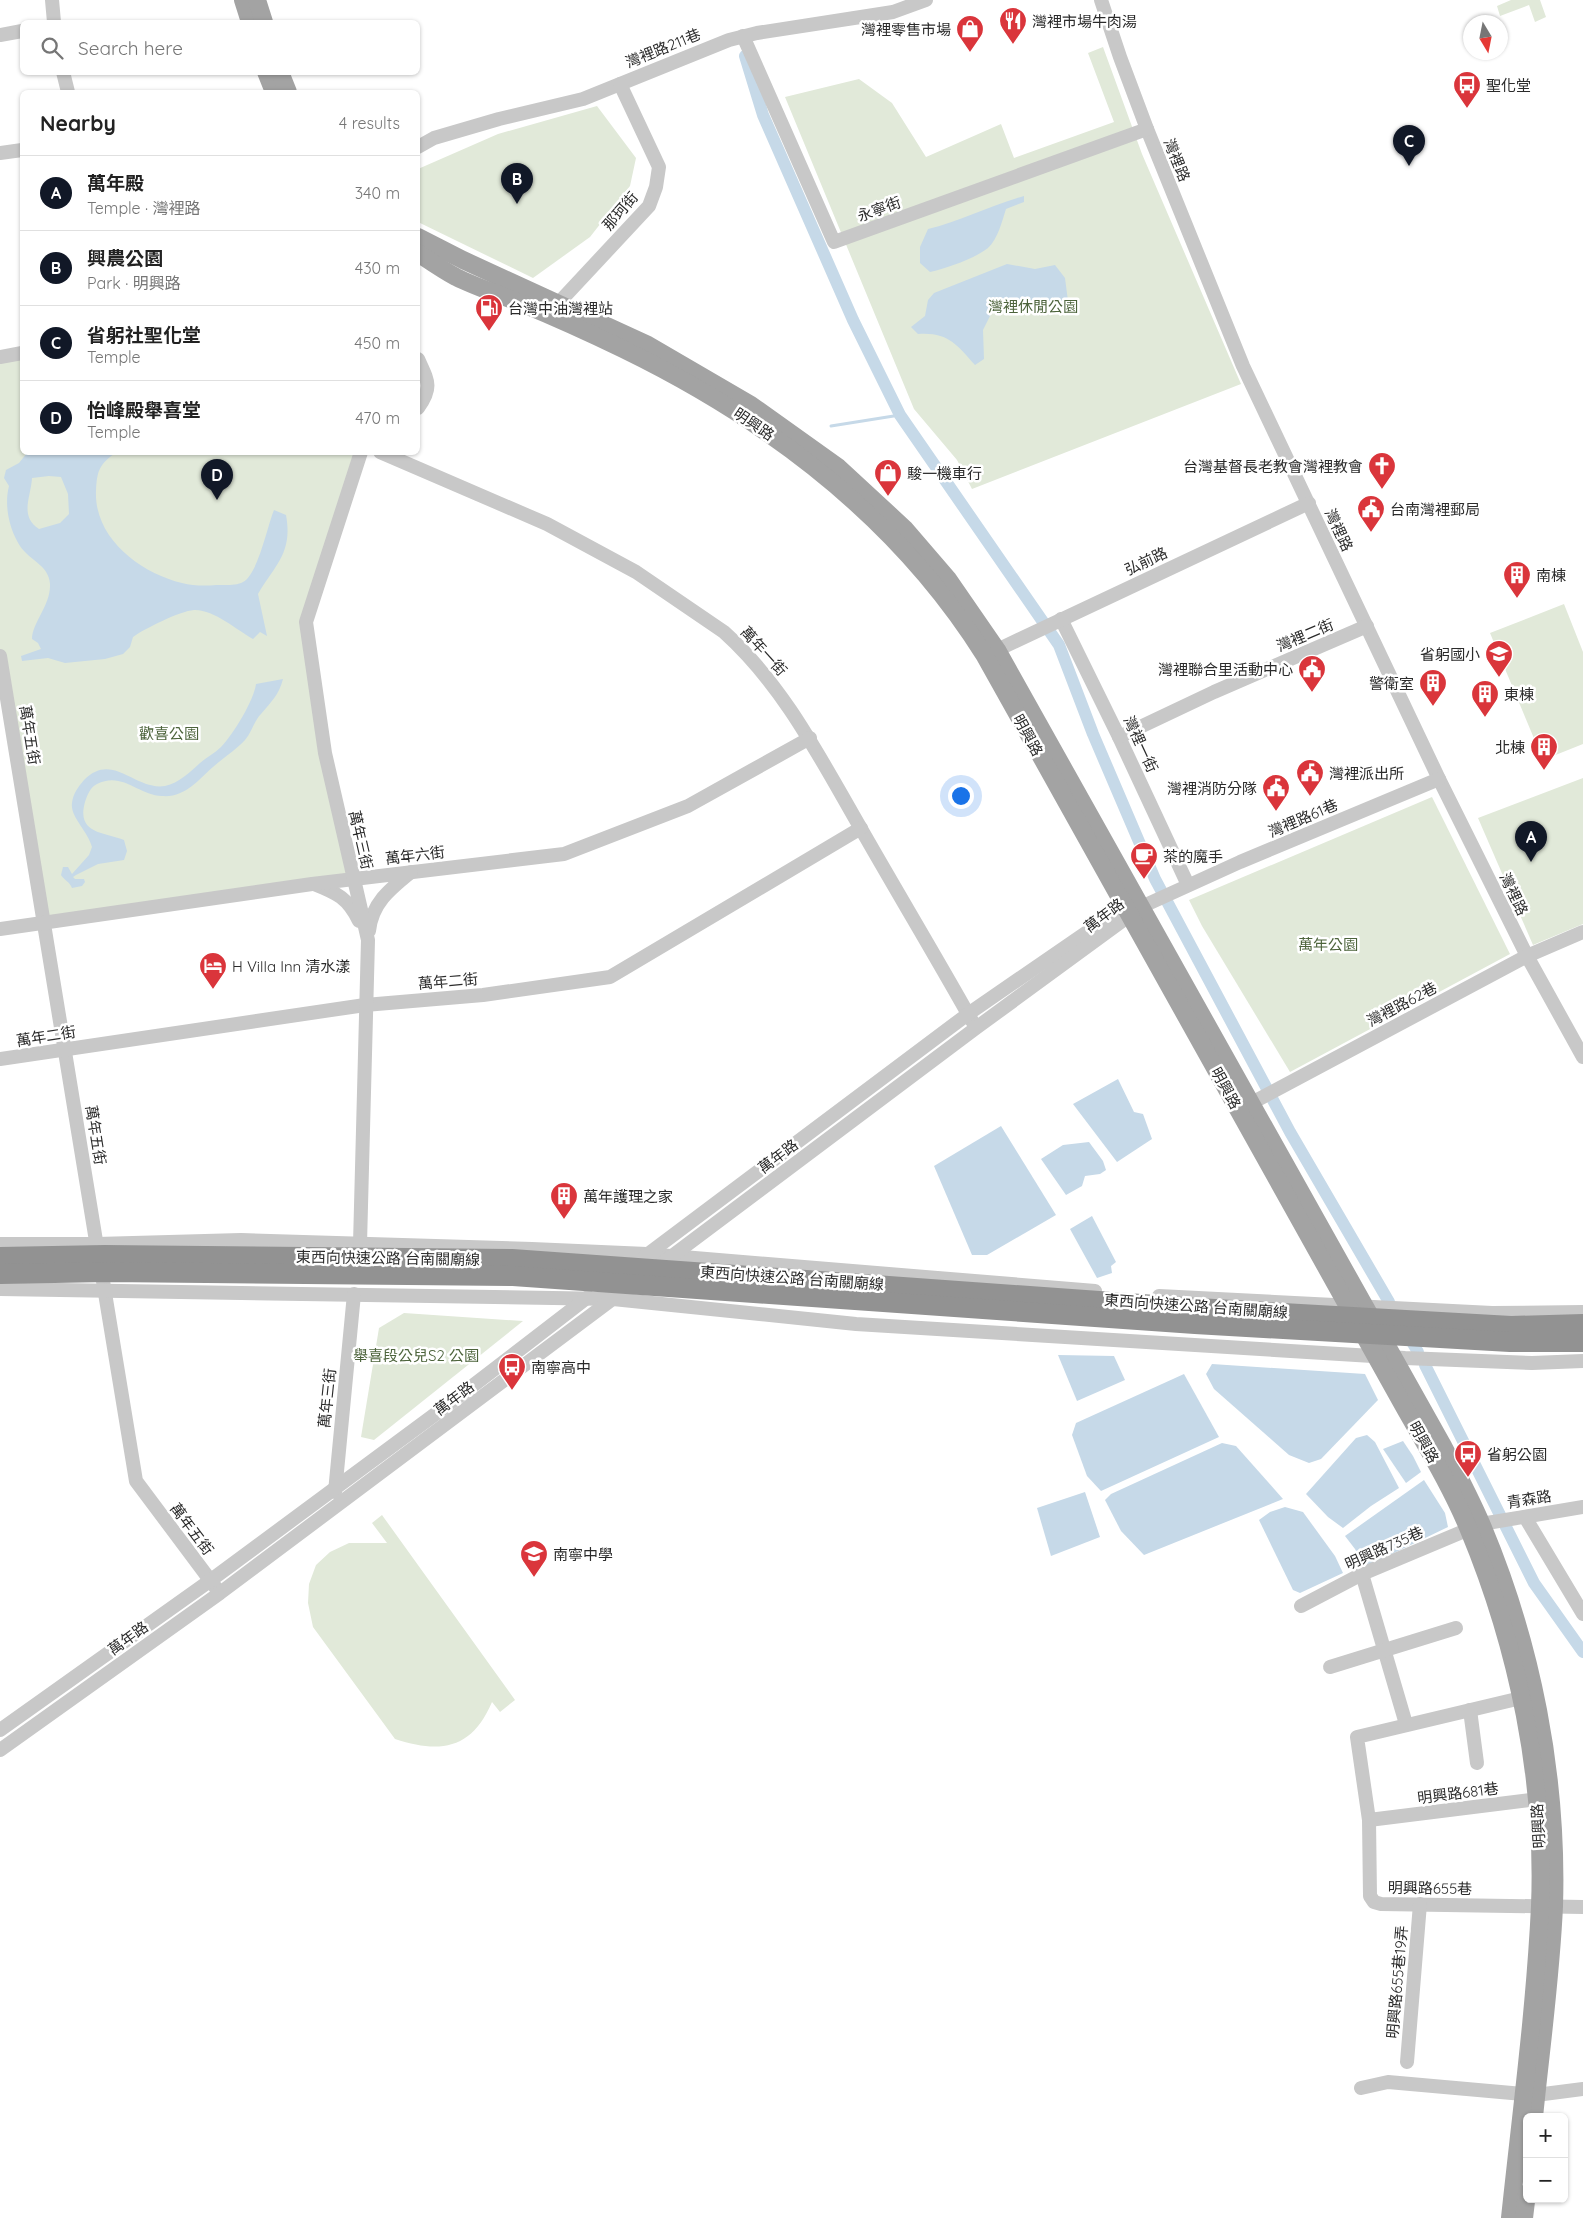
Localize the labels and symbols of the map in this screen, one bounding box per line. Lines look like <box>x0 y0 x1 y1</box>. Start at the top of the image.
restaurant icon: 灣裡市場牛肉湯 <box>998 6 1028 45</box>
place label: 灣裡市場牛肉湯 <box>1032 12 1137 31</box>
shop icon: 灣裡零售市場 <box>955 14 985 53</box>
north arrow <box>1463 15 1508 60</box>
place label: 灣裡零售市場 <box>861 20 951 39</box>
street label: 灣裡路211巷 <box>623 24 703 72</box>
bus stop icon: 聖化堂 <box>1452 70 1482 109</box>
place label: 聖化堂 <box>1486 76 1531 95</box>
pin: C <box>1393 125 1425 166</box>
street label: 灣裡路 <box>1160 136 1194 184</box>
pin: B <box>501 163 533 204</box>
street label: 那珂街 <box>598 188 642 234</box>
street label: 永寧街 <box>855 192 903 226</box>
fuel station icon: 台灣中油灣裡站 <box>474 293 504 332</box>
park label: 灣裡休閒公園 <box>988 297 1078 316</box>
place label: 台灣中油灣裡站 <box>508 299 613 318</box>
street label: 明興路 <box>730 404 778 444</box>
church icon: 台灣基督長老教會灣裡教會 <box>1367 451 1397 490</box>
place label: 台灣基督長老教會灣裡教會 <box>1183 457 1363 476</box>
shop icon: 駿一機車行 <box>873 458 903 497</box>
pin: D <box>201 459 233 500</box>
place label: 駿一機車行 <box>907 464 982 483</box>
public building icon: 台南灣裡郵局 <box>1356 494 1386 533</box>
place label: 台南灣裡郵局 <box>1390 500 1480 519</box>
street label: 灣裡路 <box>1321 506 1357 554</box>
street label: 弘前路 <box>1122 543 1170 579</box>
building icon: 南棟 <box>1502 560 1532 599</box>
place label: 南棟 <box>1536 566 1566 585</box>
street label: 灣裡二街 <box>1274 615 1336 655</box>
street label: 萬年一街 <box>737 622 791 680</box>
school or university icon: 省躬國小 <box>1484 639 1514 678</box>
place label: 省躬國小 <box>1420 645 1480 664</box>
public building icon: 灣裡聯合里活動中心 <box>1297 654 1327 693</box>
place label: 灣裡聯合里活動中心 <box>1158 660 1293 679</box>
building icon: 警衛室 <box>1418 668 1448 707</box>
place label: 警衛室 <box>1369 674 1414 693</box>
building icon: 東棟 <box>1470 679 1500 718</box>
place label: 東棟 <box>1504 685 1534 704</box>
street label: 萬年五街 <box>16 704 44 766</box>
street label: 明興路 <box>1009 711 1047 759</box>
street label: 灣裡一街 <box>1120 713 1162 775</box>
park label: 歡喜公園 <box>139 724 199 743</box>
building icon: 北棟 <box>1529 732 1559 771</box>
place label: 北棟 <box>1495 738 1525 757</box>
public building icon: 灣裡派出所 <box>1295 758 1325 797</box>
place label: 灣裡派出所 <box>1329 764 1404 783</box>
public building icon: 灣裡消防分隊 <box>1261 773 1291 812</box>
place label: 灣裡消防分隊 <box>1167 779 1257 798</box>
your location <box>948 783 974 809</box>
street label: 灣裡路61巷 <box>1265 795 1341 841</box>
street label: 萬年三街 <box>345 809 377 871</box>
pin: A <box>1515 821 1547 862</box>
cafe icon: 茶的魔手 <box>1129 841 1159 880</box>
street label: 萬年六街 <box>384 842 446 868</box>
place label: 茶的魔手 <box>1163 847 1223 866</box>
street label: 灣裡路 <box>1496 870 1532 918</box>
street label: 萬年路 <box>1080 894 1128 936</box>
park label: 萬年公園 <box>1298 935 1358 954</box>
hotel icon: H Villa Inn 清水漾 <box>198 951 228 990</box>
place label: H Villa Inn 清水漾 <box>232 957 350 976</box>
street label: 萬年二街 <box>417 969 479 993</box>
street label: 灣裡路62巷 <box>1364 978 1440 1030</box>
street label: 萬年二街 <box>15 1022 77 1050</box>
street label: 明興路 <box>1207 1064 1245 1112</box>
street label: 萬年五街 <box>82 1104 110 1166</box>
street label: 萬年路 <box>754 1135 802 1177</box>
building icon: 萬年護理之家 <box>549 1181 579 1220</box>
place label: 萬年護理之家 <box>583 1187 673 1206</box>
street label: 東西向快速公路 台南關廟線 <box>296 1247 480 1269</box>
street label: 東西向快速公路 台南關廟線 <box>700 1262 884 1294</box>
street label: 東西向快速公路 台南關廟線 <box>1104 1290 1288 1322</box>
park label: 舉喜段公兒S2 公園 <box>353 1346 479 1365</box>
bus stop icon: 南寧高中 <box>497 1352 527 1391</box>
place label: 南寧高中 <box>531 1358 591 1377</box>
street label: 萬年三街 <box>314 1367 340 1429</box>
street label: 萬年路 <box>430 1377 478 1419</box>
street label: 明興路 <box>1405 1418 1443 1466</box>
bus stop icon: 省躬公園 <box>1453 1439 1483 1478</box>
place label: 省躬公園 <box>1487 1445 1547 1464</box>
street label: 青森路 <box>1505 1486 1553 1512</box>
street label: 萬年五街 <box>166 1499 218 1559</box>
street label: 明興路735巷 <box>1342 1522 1426 1574</box>
school or university icon: 南寧中學 <box>519 1539 549 1578</box>
place label: 南寧中學 <box>553 1545 613 1564</box>
street label: 萬年路 <box>104 1617 152 1659</box>
street label: 明興路681巷 <box>1416 1779 1500 1807</box>
street label: 明興路 <box>1527 1803 1549 1849</box>
street label: 明興路655巷 <box>1388 1878 1472 1898</box>
street label: 明興路655巷19弄 <box>1383 1925 1411 2039</box>

